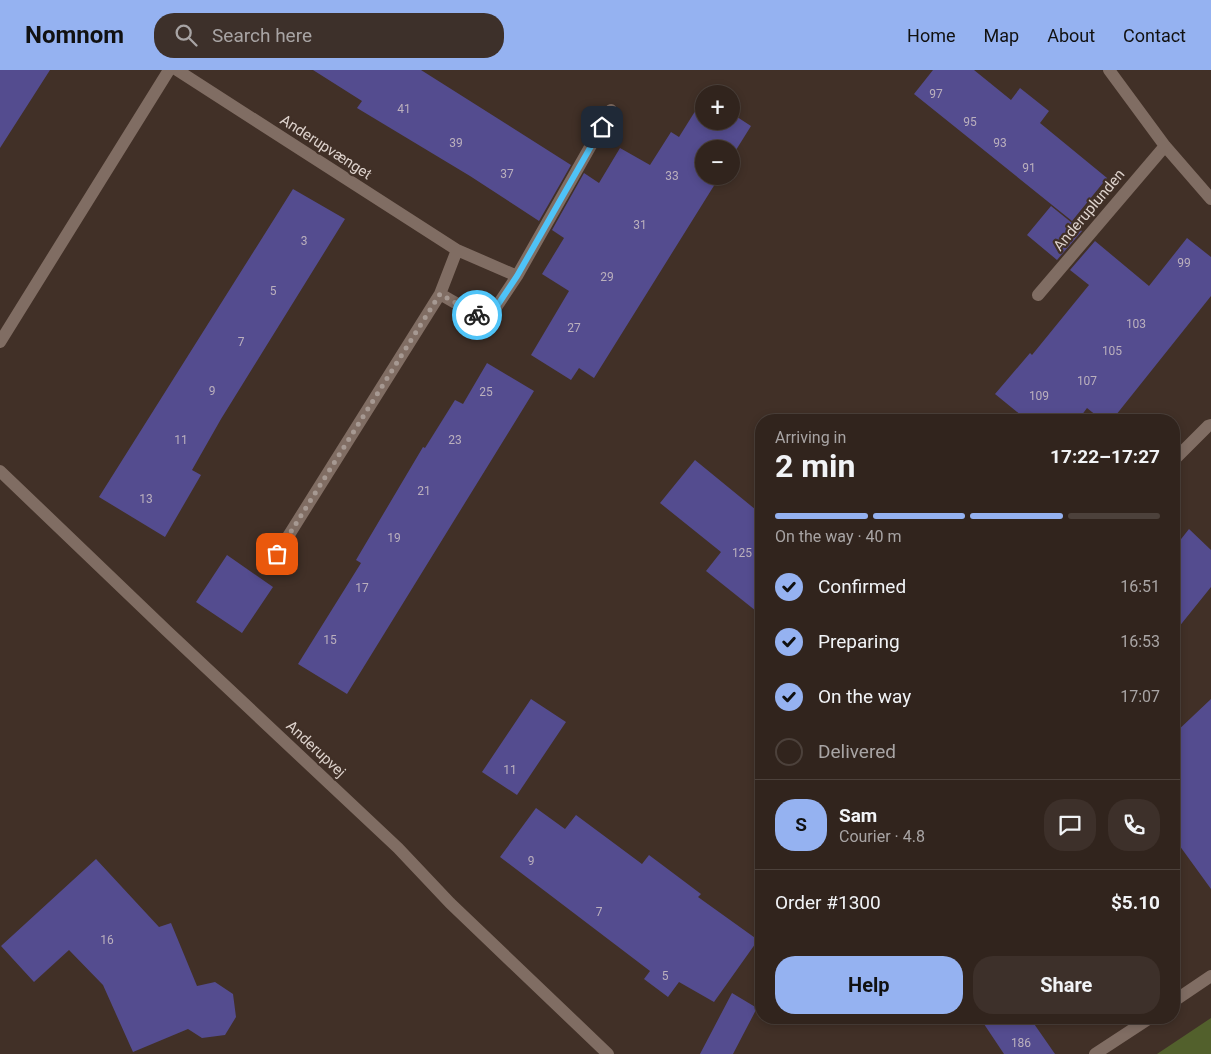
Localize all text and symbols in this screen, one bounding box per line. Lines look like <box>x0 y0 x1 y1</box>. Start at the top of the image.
search box <box>154 13 504 58</box>
text: Nomnom <box>25 21 124 49</box>
icon: search <box>172 21 200 49</box>
text: Search here <box>212 24 312 47</box>
text: Home <box>907 25 956 46</box>
text: Map <box>984 25 1019 46</box>
text: About <box>1047 25 1095 46</box>
text: Contact <box>1123 25 1186 46</box>
map controls <box>695 85 740 185</box>
button: + <box>695 85 740 130</box>
house number: 97 <box>929 87 943 101</box>
house number: 41 <box>397 102 411 116</box>
pin <box>581 106 623 148</box>
street label: Anderupvænget <box>277 111 375 183</box>
icon: home <box>588 113 616 141</box>
house number: 95 <box>963 115 977 129</box>
house number: 39 <box>449 136 463 150</box>
house number: 93 <box>993 136 1007 150</box>
button: − <box>695 140 740 185</box>
house number: 91 <box>1022 161 1036 175</box>
street label: Anderuplunden <box>1050 165 1128 255</box>
house number: 37 <box>500 167 514 181</box>
house number: 33 <box>665 169 679 183</box>
house number: 31 <box>633 218 647 232</box>
house number: 3 <box>301 234 307 248</box>
house number: 99 <box>1177 256 1191 270</box>
house number: 29 <box>600 270 614 284</box>
house number: 5 <box>270 284 277 298</box>
courier <box>452 290 502 340</box>
icon: bike <box>463 301 491 329</box>
house number: 103 <box>1126 317 1146 331</box>
house number: 27 <box>567 321 581 335</box>
house number: 7 <box>238 335 245 349</box>
house number: 105 <box>1102 344 1122 358</box>
house number: 107 <box>1077 374 1097 388</box>
house number: 9 <box>209 384 215 398</box>
house number: 25 <box>479 385 493 399</box>
house number: 109 <box>1029 389 1049 403</box>
text: Arriving in <box>775 428 846 447</box>
house number: 11 <box>174 433 188 447</box>
house number: 23 <box>448 433 462 447</box>
text: 17:22–17:27 <box>1050 445 1160 468</box>
text: 2 min <box>775 447 855 485</box>
house number: 21 <box>417 484 431 498</box>
house number: 13 <box>139 492 153 506</box>
text: On the way · 40 m <box>775 527 902 546</box>
house number: 19 <box>387 531 401 545</box>
pin <box>256 533 298 575</box>
icon: bag <box>263 540 291 568</box>
house number: 125 <box>732 546 752 560</box>
icon: check <box>775 573 803 601</box>
text: Confirmed <box>818 575 906 598</box>
text: 16:51 <box>1120 577 1160 596</box>
house number: 17 <box>355 581 369 595</box>
icon: check <box>775 628 803 656</box>
text: Preparing <box>818 630 900 653</box>
text: 16:53 <box>1120 632 1160 651</box>
house number: 15 <box>323 633 337 647</box>
icon: check <box>775 683 803 711</box>
text: On the way <box>818 685 911 708</box>
text: 17:07 <box>1120 687 1160 706</box>
street label: Anderupvej <box>282 717 350 781</box>
text: Delivered <box>818 740 896 763</box>
house number: 11 <box>503 763 517 777</box>
button: chat <box>1044 799 1096 851</box>
button: phone <box>1108 799 1160 851</box>
text: Sam <box>839 804 877 827</box>
text: S <box>795 813 807 836</box>
text: Courier · 4.8 <box>839 827 925 846</box>
house number: 9 <box>528 854 534 868</box>
text: Order #1300 <box>775 891 881 914</box>
text: $5.10 <box>1111 891 1160 914</box>
house number: 7 <box>596 905 603 919</box>
house number: 16 <box>100 933 114 947</box>
button: Help <box>775 956 963 1014</box>
button: Share <box>973 956 1160 1014</box>
house number: 5 <box>662 969 669 983</box>
house number: 186 <box>1011 1036 1031 1050</box>

